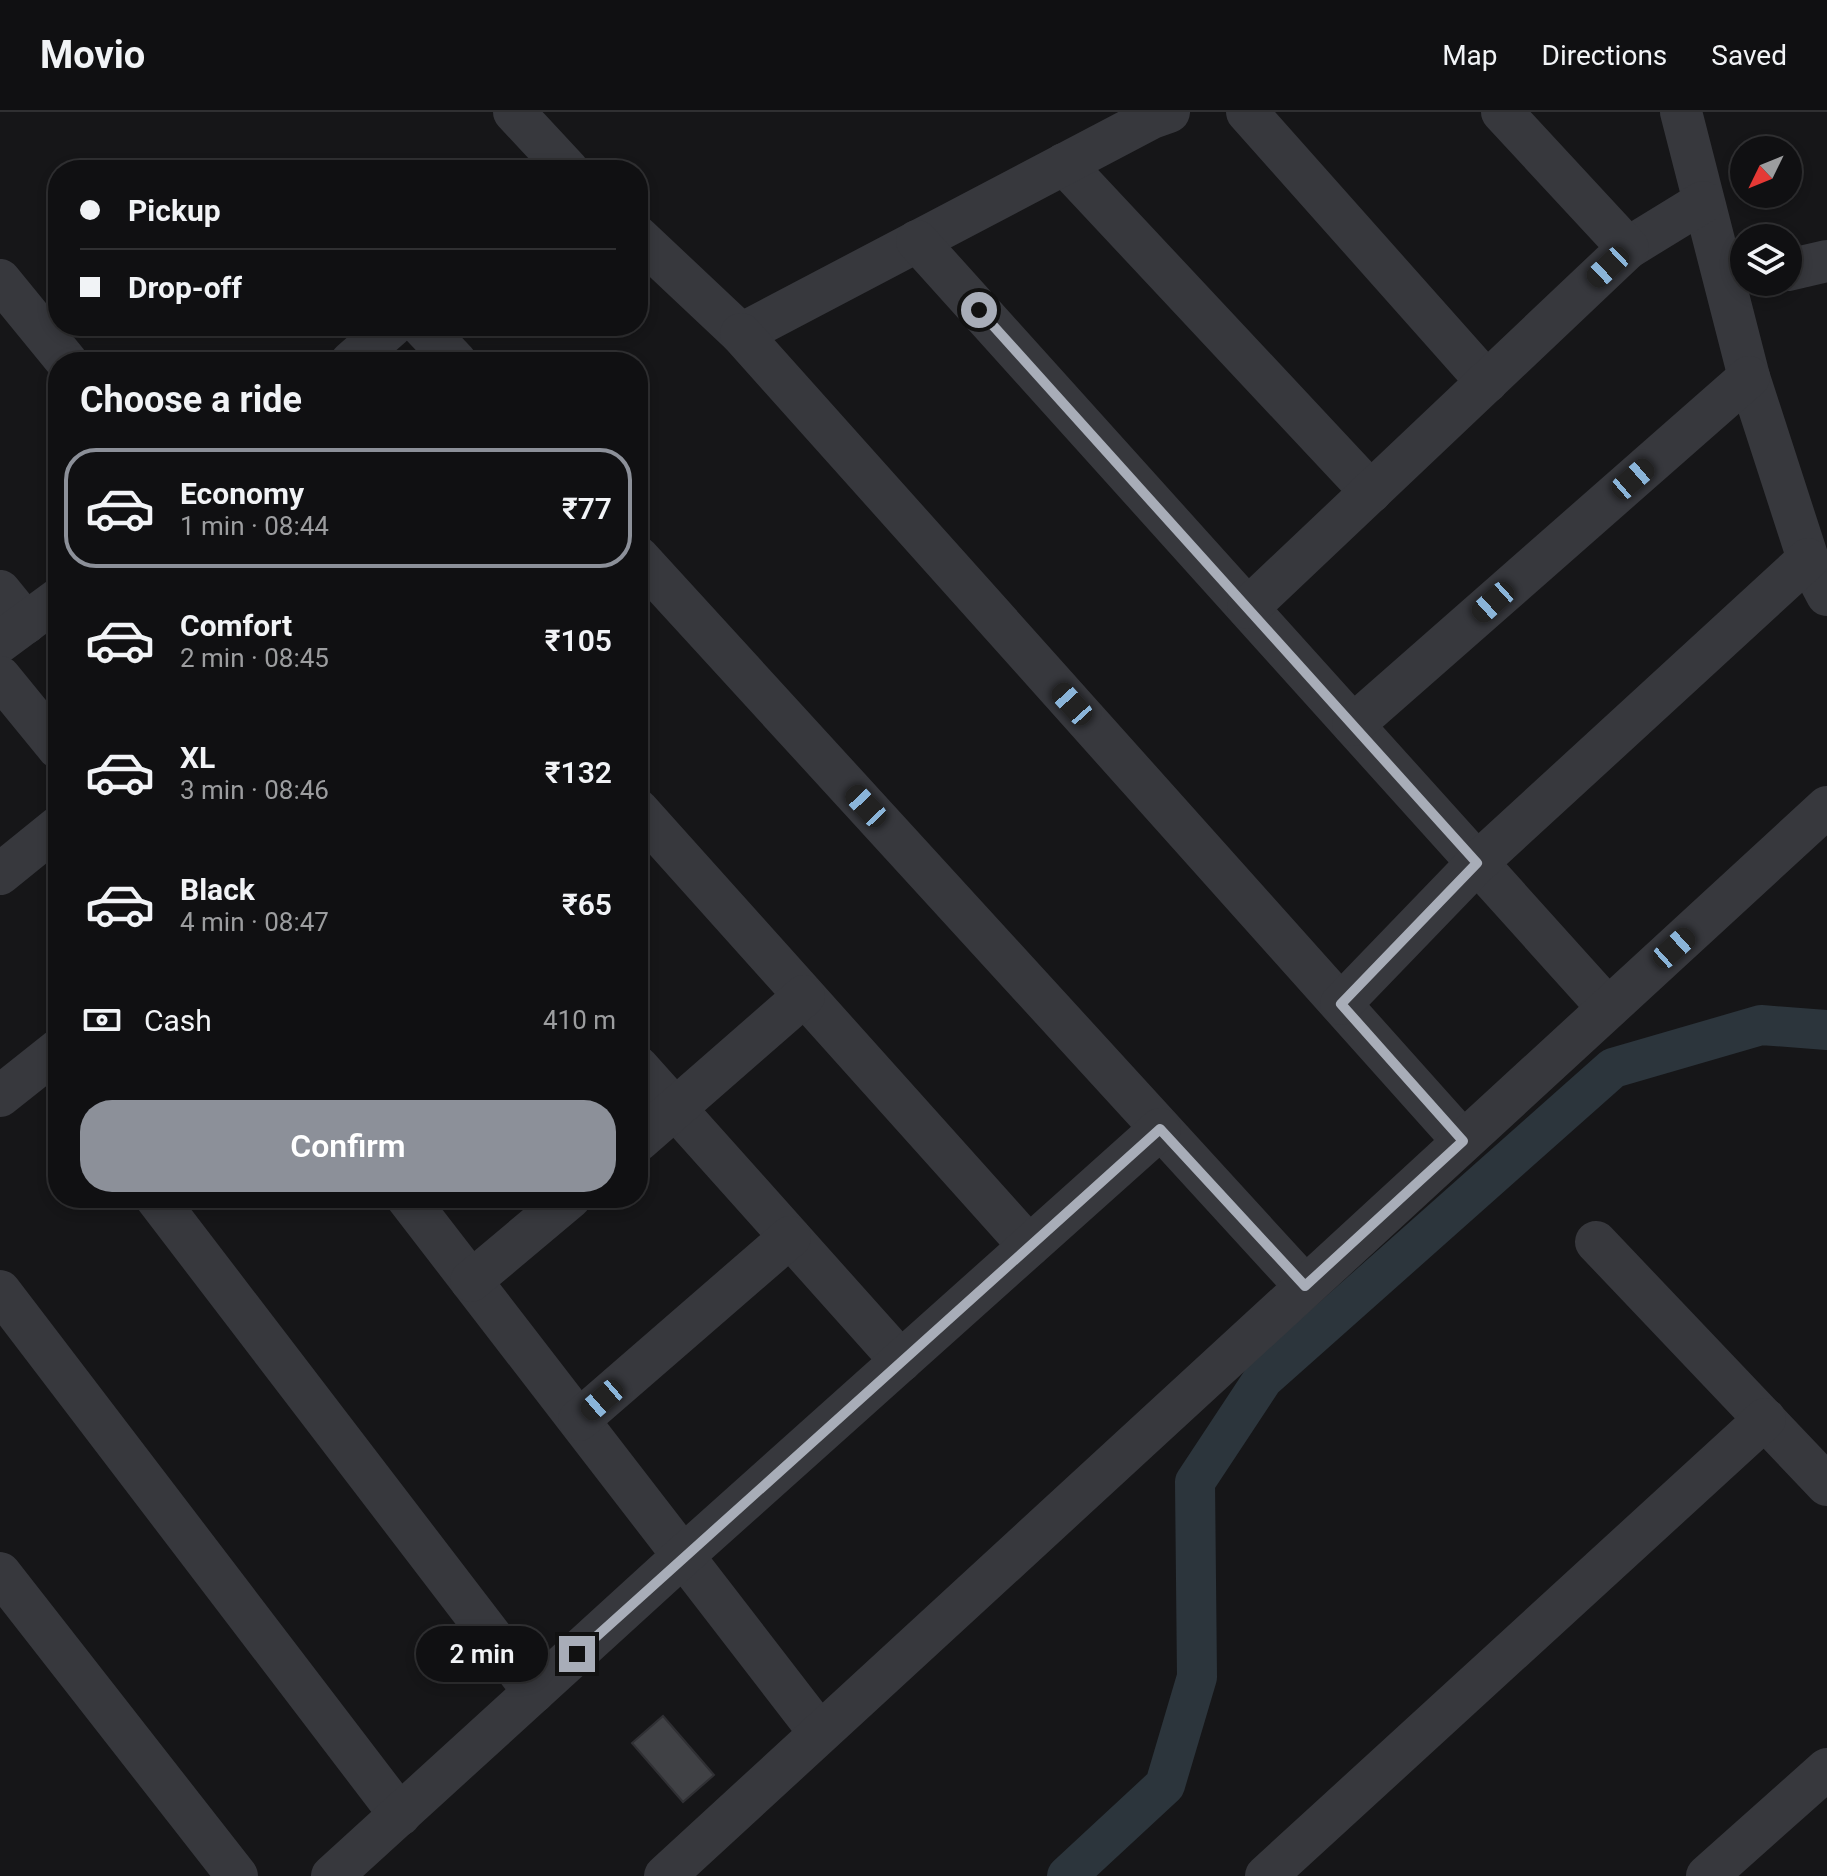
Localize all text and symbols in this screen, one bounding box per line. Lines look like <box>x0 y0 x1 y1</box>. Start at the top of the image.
text: Movio <box>40 33 145 77</box>
text: Map <box>1442 39 1498 72</box>
text: Directions <box>1542 39 1667 72</box>
text: Saved <box>1711 39 1787 72</box>
north arrow <box>1730 136 1802 208</box>
map controls <box>1730 136 1802 296</box>
text: Pickup <box>128 193 221 228</box>
button: layers <box>1730 224 1802 296</box>
car <box>1582 242 1634 292</box>
text: Drop-off <box>128 270 242 305</box>
route start <box>961 292 997 328</box>
text: Choose a ride <box>80 379 302 421</box>
car <box>1607 454 1659 504</box>
icon: car <box>84 472 156 544</box>
text: Economy <box>180 476 304 511</box>
text: ₹77 <box>562 491 612 526</box>
text: 1 min · 08:44 <box>180 511 329 541</box>
car <box>1467 577 1519 627</box>
icon: car <box>84 604 156 676</box>
text: Comfort <box>180 608 292 643</box>
text: ₹105 <box>545 623 612 658</box>
text: 2 min · 08:45 <box>180 643 329 673</box>
car <box>1047 678 1097 730</box>
icon: car <box>84 736 156 808</box>
text: XL <box>180 740 215 775</box>
text: ₹132 <box>545 755 612 790</box>
text: 3 min · 08:46 <box>180 775 329 805</box>
car <box>841 780 891 832</box>
icon: car <box>84 868 156 940</box>
text: Black <box>180 872 255 907</box>
text: ₹65 <box>562 887 612 922</box>
text: 4 min · 08:47 <box>180 907 329 937</box>
car <box>1648 923 1700 973</box>
icon: cash <box>80 998 124 1042</box>
text: Cash <box>144 1003 212 1038</box>
text: 410 m <box>543 1005 616 1035</box>
button: Confirm <box>80 1100 616 1192</box>
car <box>576 1375 628 1425</box>
callout: 2 min <box>417 1626 549 1682</box>
route end <box>559 1636 595 1672</box>
text: 2 min <box>449 1639 515 1669</box>

